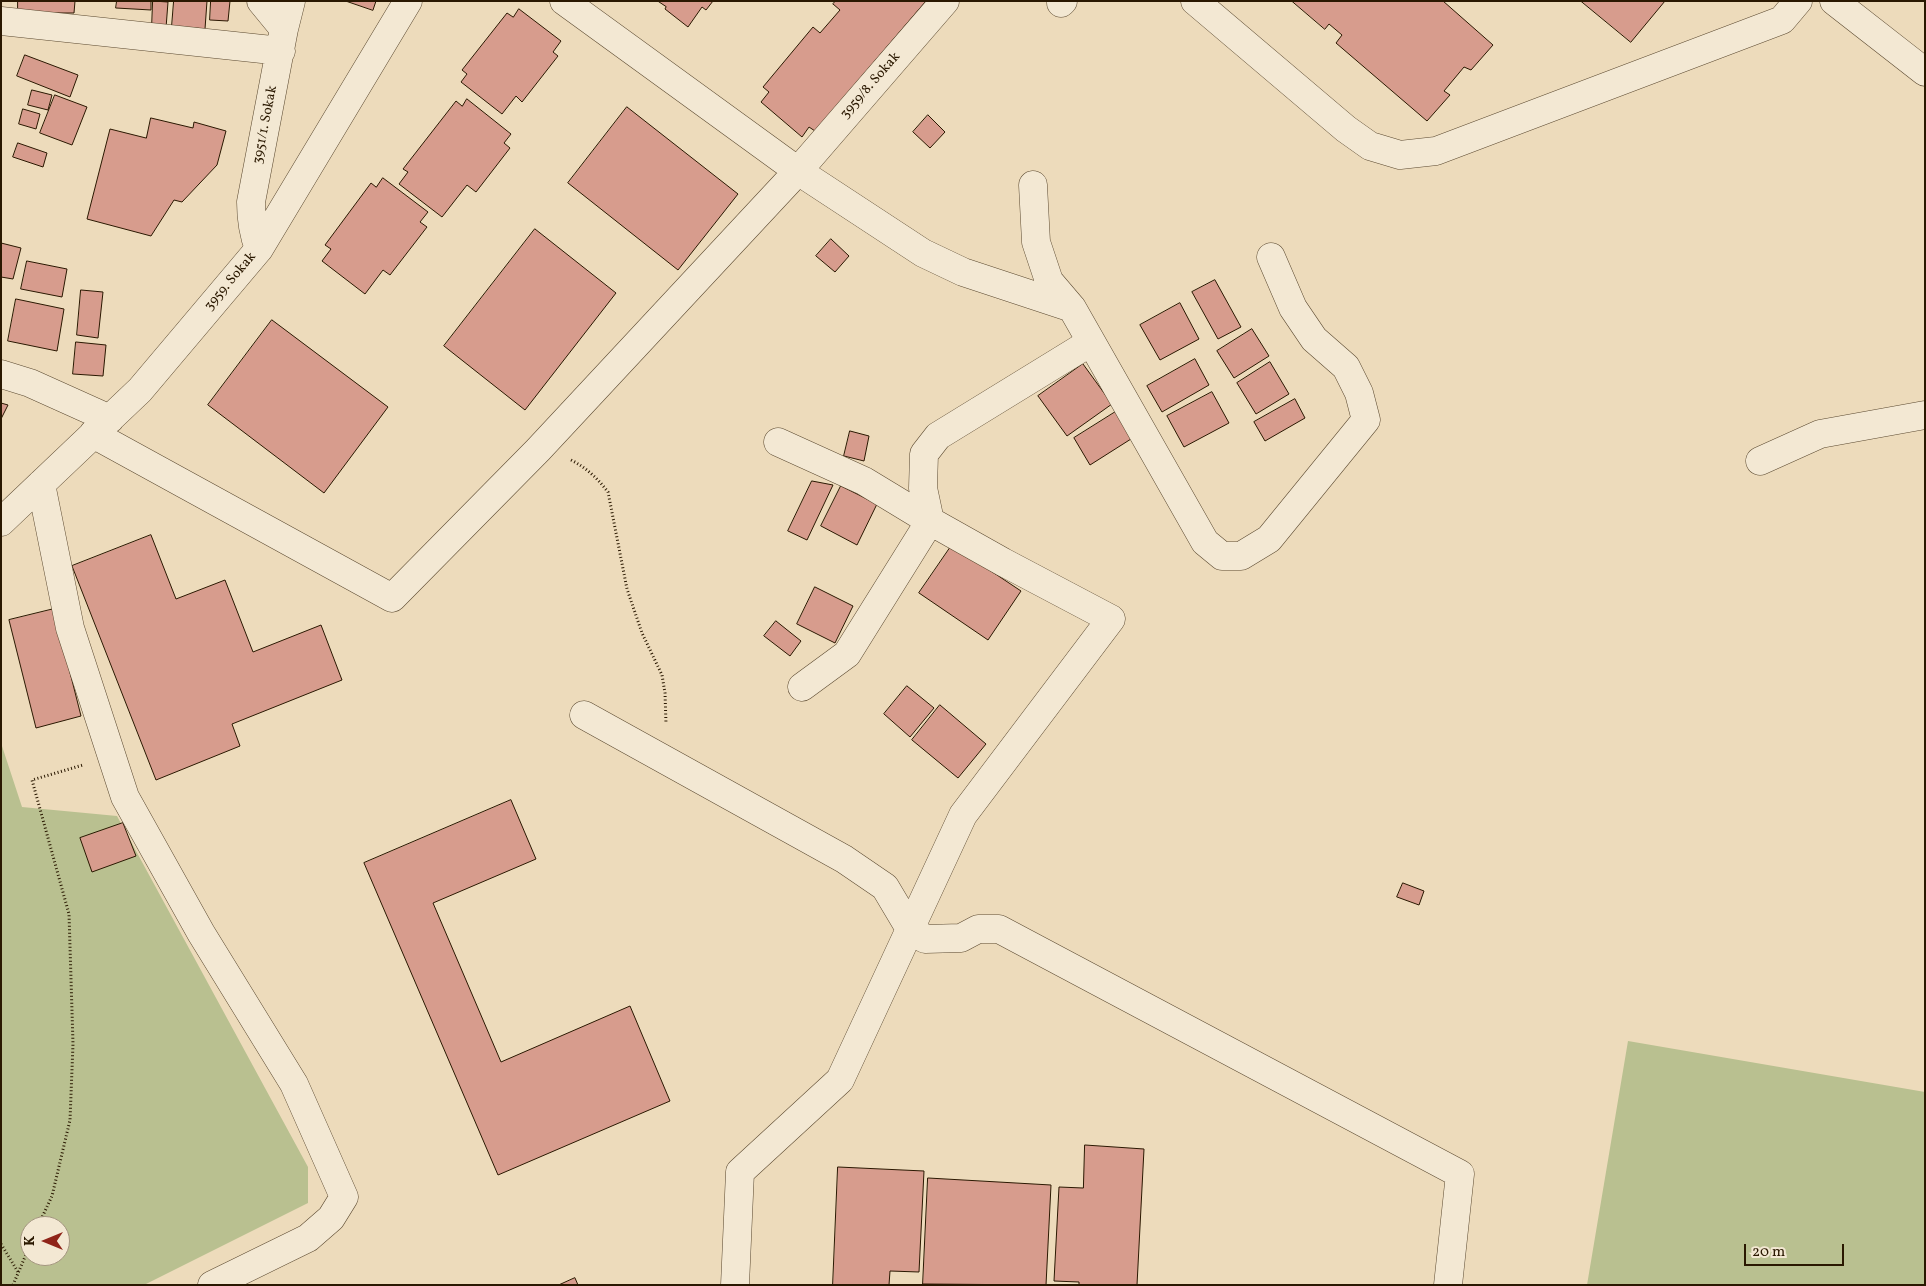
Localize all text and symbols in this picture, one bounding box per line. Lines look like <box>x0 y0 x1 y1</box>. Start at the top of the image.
street label: 3959/8. Sokak <box>837 49 905 123</box>
street label: 3951/1. Sokak <box>250 84 282 166</box>
street label: 3959. Sokak <box>202 249 260 315</box>
north arrow <box>20 1216 70 1266</box>
scale bar <box>1746 1234 1846 1266</box>
text: K <box>21 1236 40 1246</box>
text: 20 m <box>1752 1242 1785 1263</box>

